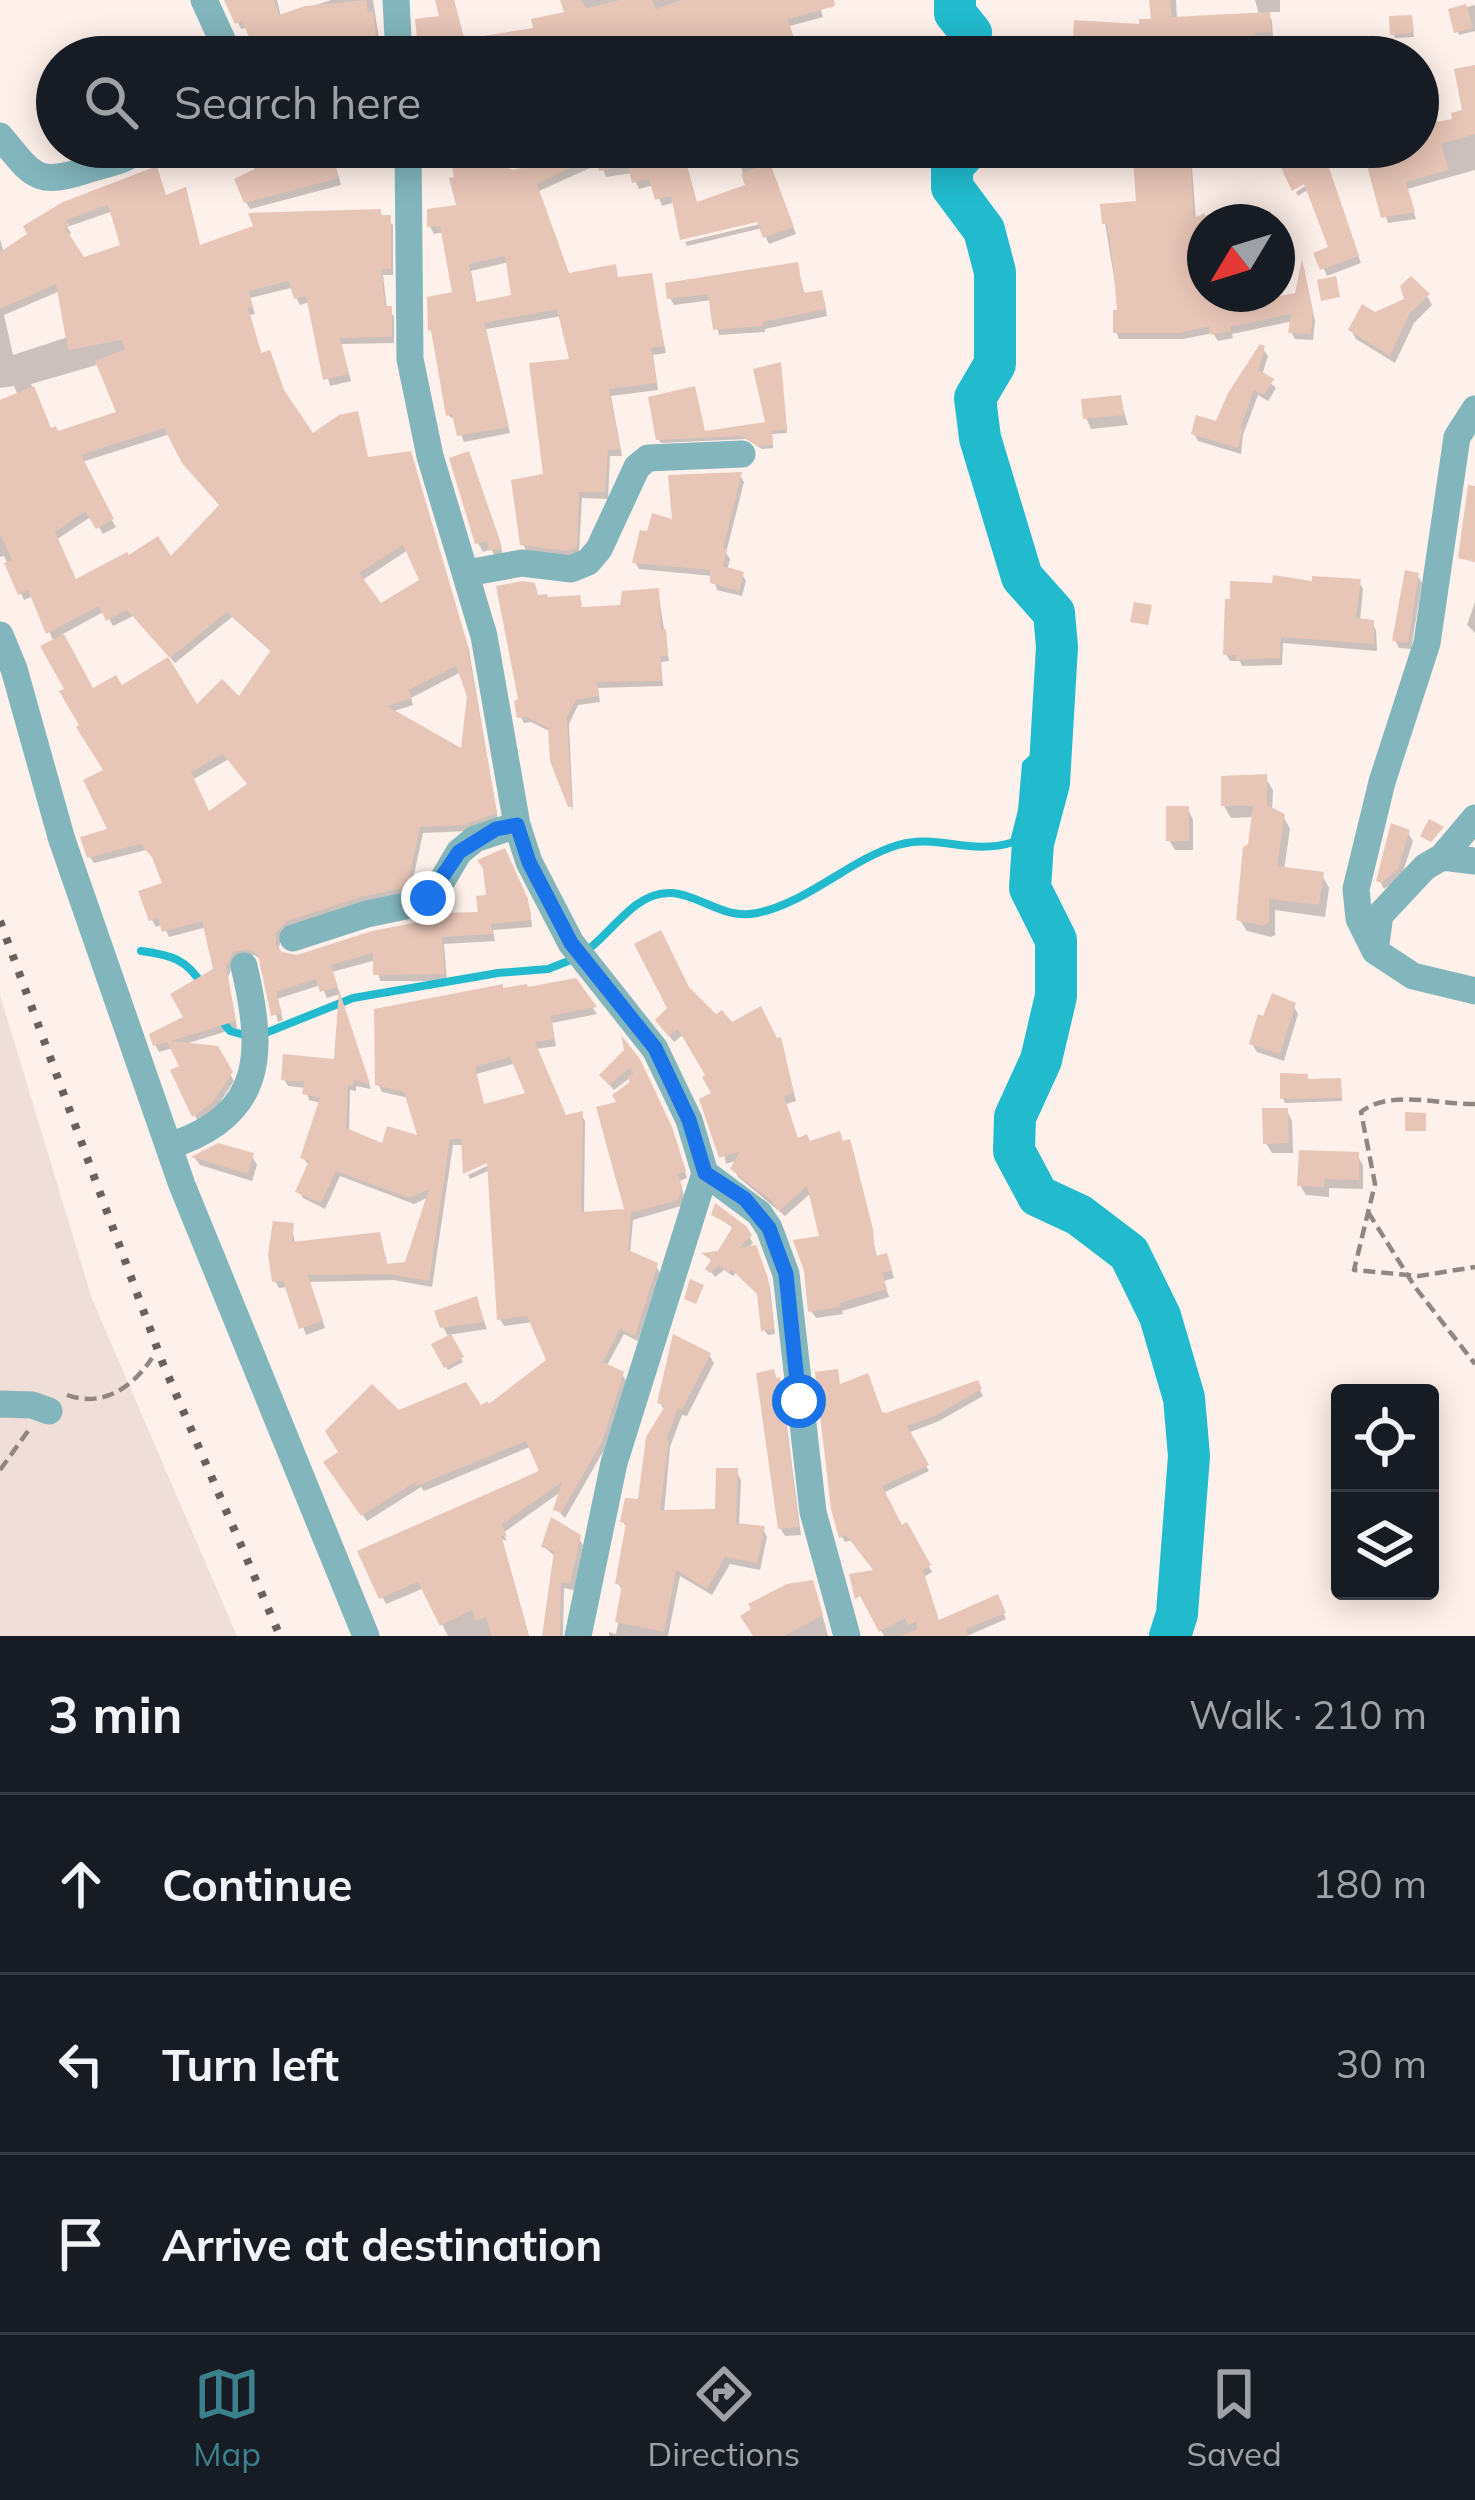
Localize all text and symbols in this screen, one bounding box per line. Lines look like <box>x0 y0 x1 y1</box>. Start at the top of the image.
search box <box>36 36 1439 168</box>
icon: search <box>78 69 144 135</box>
text: Search here <box>174 74 421 130</box>
north arrow <box>1187 204 1295 312</box>
route end <box>401 871 455 925</box>
route start <box>772 1374 826 1428</box>
map controls <box>1331 1384 1439 1600</box>
button: locate <box>1331 1384 1439 1492</box>
button: layers <box>1331 1492 1439 1600</box>
text: 3 min <box>48 1682 183 1746</box>
text: Walk · 210 m <box>1189 1690 1427 1739</box>
icon: ahead <box>48 1851 114 1917</box>
text: Continue <box>162 1856 352 1912</box>
text: 180 m <box>1312 1859 1427 1908</box>
icon: left <box>48 2031 114 2097</box>
text: Turn left <box>162 2036 339 2092</box>
text: 30 m <box>1336 2039 1427 2088</box>
icon: arrive <box>48 2211 114 2277</box>
text: Arrive at destination <box>162 2216 602 2272</box>
tab: Map <box>193 2361 261 2474</box>
tab: Directions <box>648 2361 800 2474</box>
tab: Saved <box>1187 2361 1282 2474</box>

